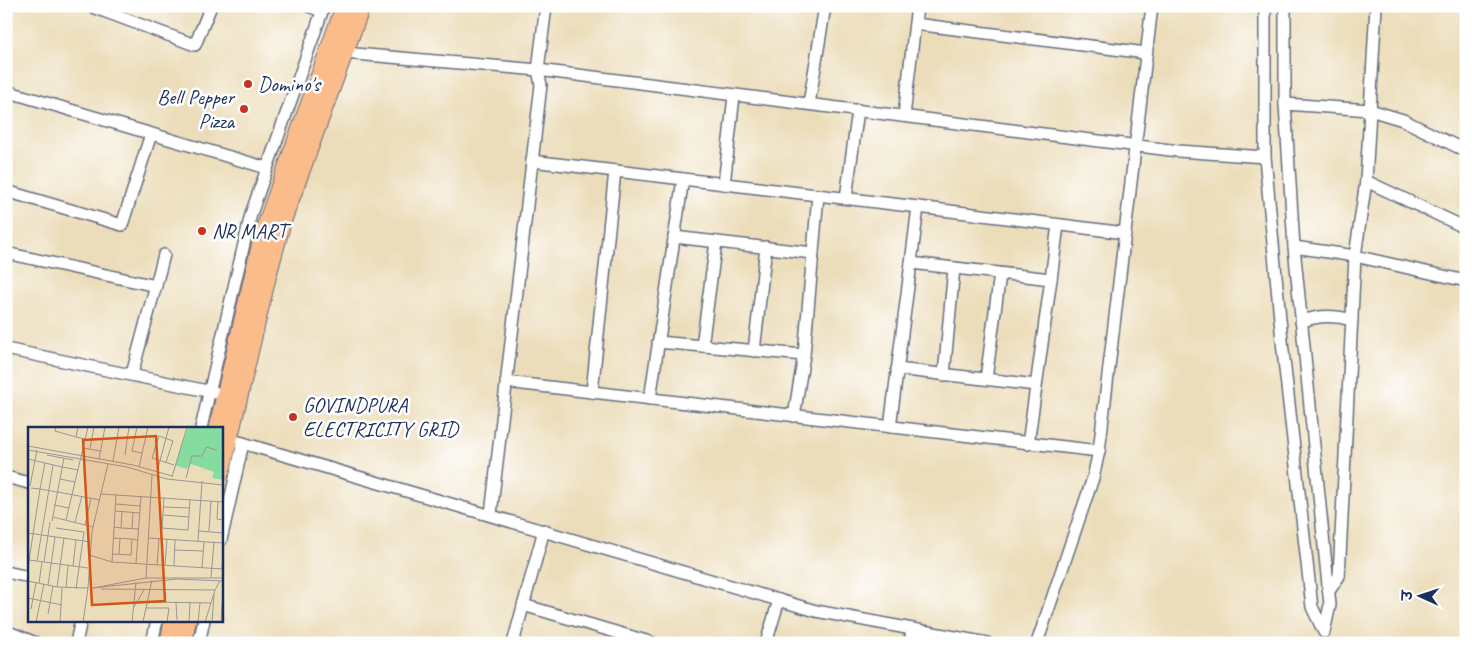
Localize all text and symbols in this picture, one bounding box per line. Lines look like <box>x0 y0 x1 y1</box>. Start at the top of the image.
place label: Domino's <box>258 71 322 97</box>
marker: Domino's <box>242 78 254 90</box>
place label: Bell Pepper Pizza <box>157 84 236 134</box>
marker: Bell Pepper Pizza <box>238 103 250 115</box>
place label: NR MART <box>212 218 292 244</box>
marker: NR MART <box>196 225 208 237</box>
place label: GOVINDPURA ELECTRICITY GRID <box>303 392 460 442</box>
marker: GOVINDPURA ELECTRICITY GRID <box>287 411 299 423</box>
inset map <box>28 427 222 622</box>
north arrow <box>1394 572 1444 622</box>
text: उ <box>1399 589 1416 602</box>

